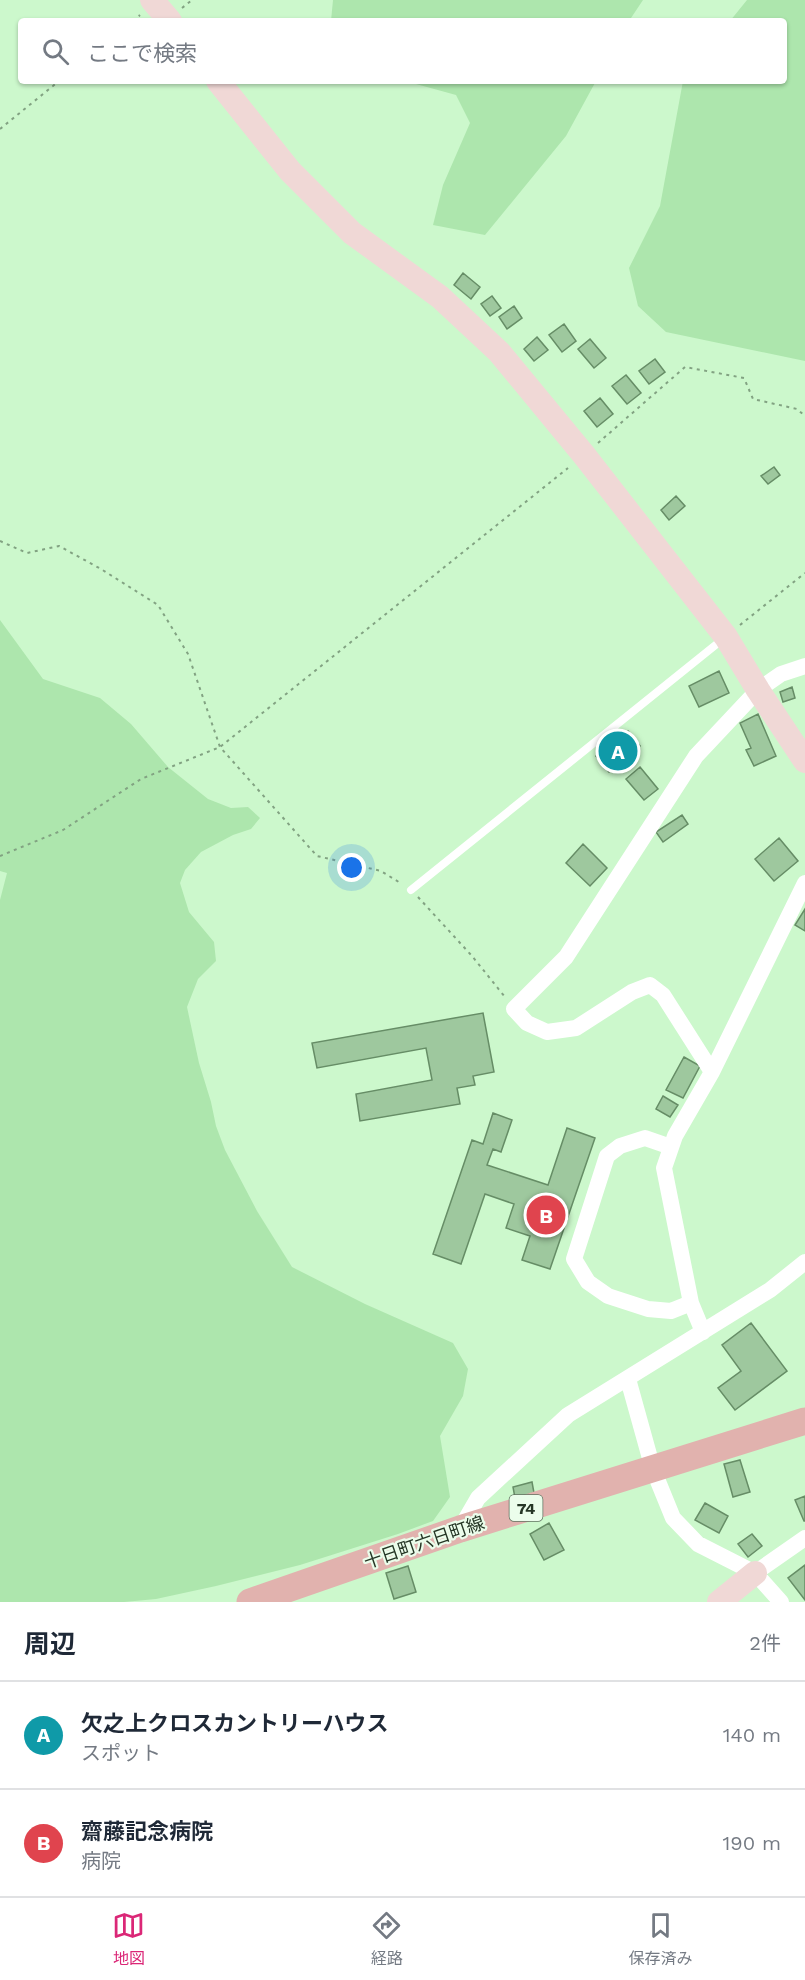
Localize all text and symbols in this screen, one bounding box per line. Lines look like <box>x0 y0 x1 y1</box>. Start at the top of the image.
search box <box>18 18 787 84</box>
icon: search <box>39 35 72 68</box>
text: ここで検索 <box>87 41 197 66</box>
pin: A <box>598 728 638 774</box>
your location <box>337 853 366 882</box>
pin: B <box>526 1192 566 1238</box>
road number: 74 <box>510 1495 542 1521</box>
street label: 十日町六日町線 <box>361 1512 487 1572</box>
text: 周辺 <box>24 1629 76 1659</box>
text: 2件 <box>749 1631 781 1655</box>
text: 欠之上クロスカントリーハウス <box>81 1711 389 1736</box>
text: A <box>37 1723 50 1747</box>
text: 140 m <box>723 1723 781 1747</box>
text: スポット <box>81 1741 161 1765</box>
text: 齋藤記念病院 <box>81 1819 213 1844</box>
text: B <box>37 1831 50 1855</box>
text: 190 m <box>723 1831 781 1855</box>
text: 病院 <box>81 1849 121 1873</box>
tab: 地図 <box>112 1909 145 1969</box>
tab: 経路 <box>370 1909 403 1969</box>
tab: 保存済み <box>628 1909 692 1969</box>

